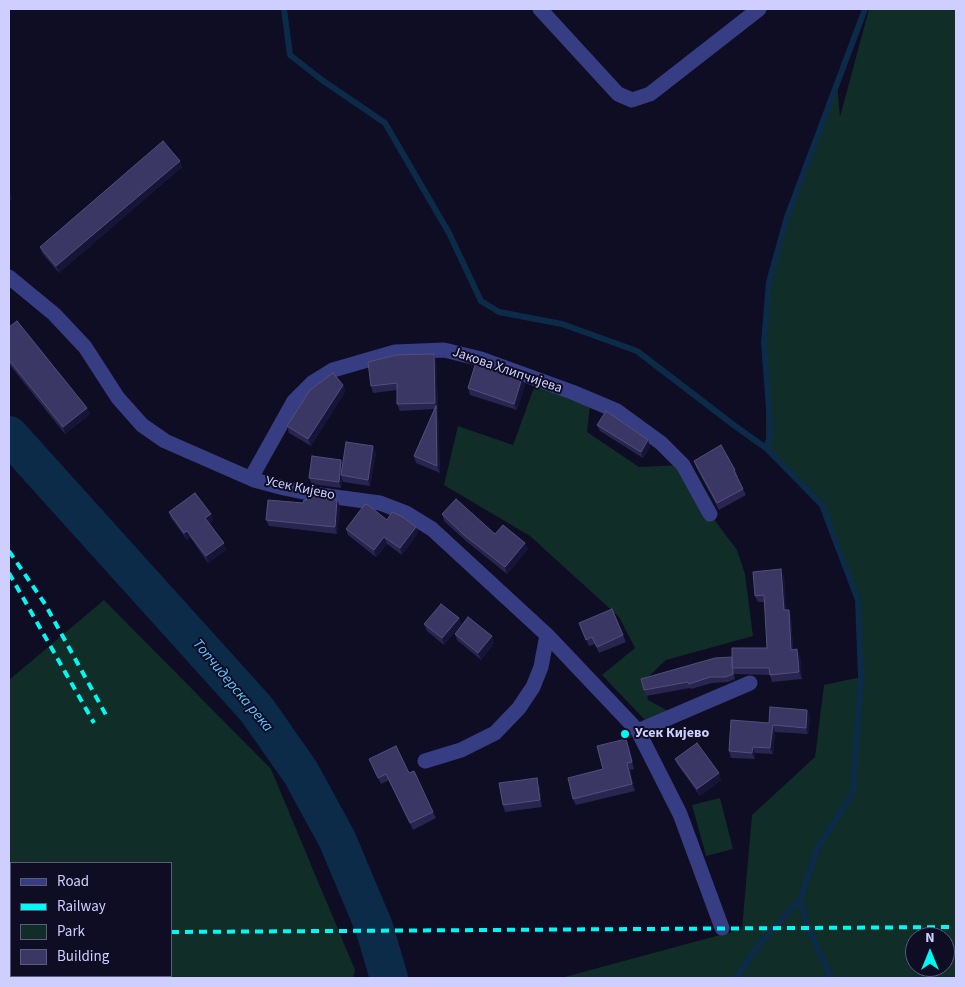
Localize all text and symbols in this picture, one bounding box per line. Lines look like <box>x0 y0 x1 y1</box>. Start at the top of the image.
street label: Јакова Хлипчијева <box>450 344 564 398</box>
street label: Усек Кијево <box>264 473 336 505</box>
water label: Топчидерска река <box>188 636 276 736</box>
place label: Усек Кијево <box>635 726 709 742</box>
marker: Усек Кијево <box>619 728 631 740</box>
legend <box>10 862 172 977</box>
text: Road <box>57 871 89 892</box>
text: Railway <box>57 896 106 917</box>
text: Park <box>57 921 85 942</box>
north arrow <box>905 927 955 977</box>
text: N <box>925 928 935 948</box>
text: Building <box>57 946 109 967</box>

